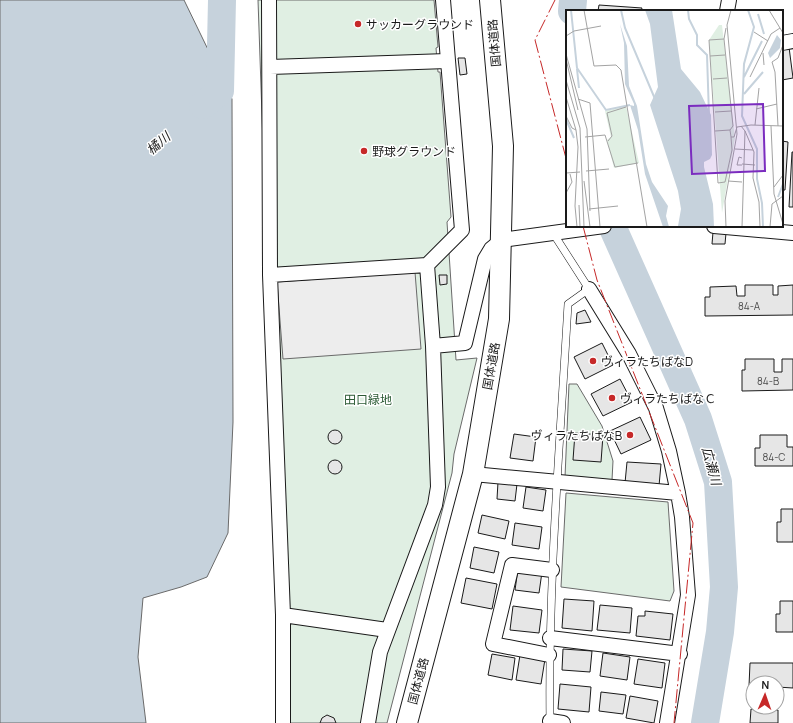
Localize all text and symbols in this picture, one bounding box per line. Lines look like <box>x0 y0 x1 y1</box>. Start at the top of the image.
inset map <box>566 10 783 227</box>
place label: サッカーグラウンド <box>366 16 474 33</box>
street label: 国体道路 <box>483 18 505 68</box>
marker: サッカーグラウンド <box>353 19 363 29</box>
water label: 橘川 <box>142 126 175 158</box>
place label: 野球グラウンド <box>372 143 456 160</box>
marker: 野球グラウンド <box>359 146 369 156</box>
house number: 84-A <box>738 299 761 313</box>
street label: 国体道路 <box>478 341 504 391</box>
place label: ヴィラたちばなD <box>601 353 693 370</box>
marker: ヴィラたちばなD <box>588 356 598 366</box>
house number: 84-B <box>757 374 779 388</box>
place label: ヴィラたちばなＣ <box>620 390 716 407</box>
park label: 田口緑地 <box>344 391 392 408</box>
marker: ヴィラたちばなＣ <box>607 393 617 403</box>
place label: ヴィラたちばなB <box>531 427 622 444</box>
marker: ヴィラたちばなB <box>625 430 635 440</box>
water label: 広瀬川 <box>698 445 726 489</box>
house number: 84-C <box>762 450 786 464</box>
street label: 国体道路 <box>404 656 432 706</box>
north arrow <box>745 675 785 715</box>
text: N <box>761 677 770 692</box>

